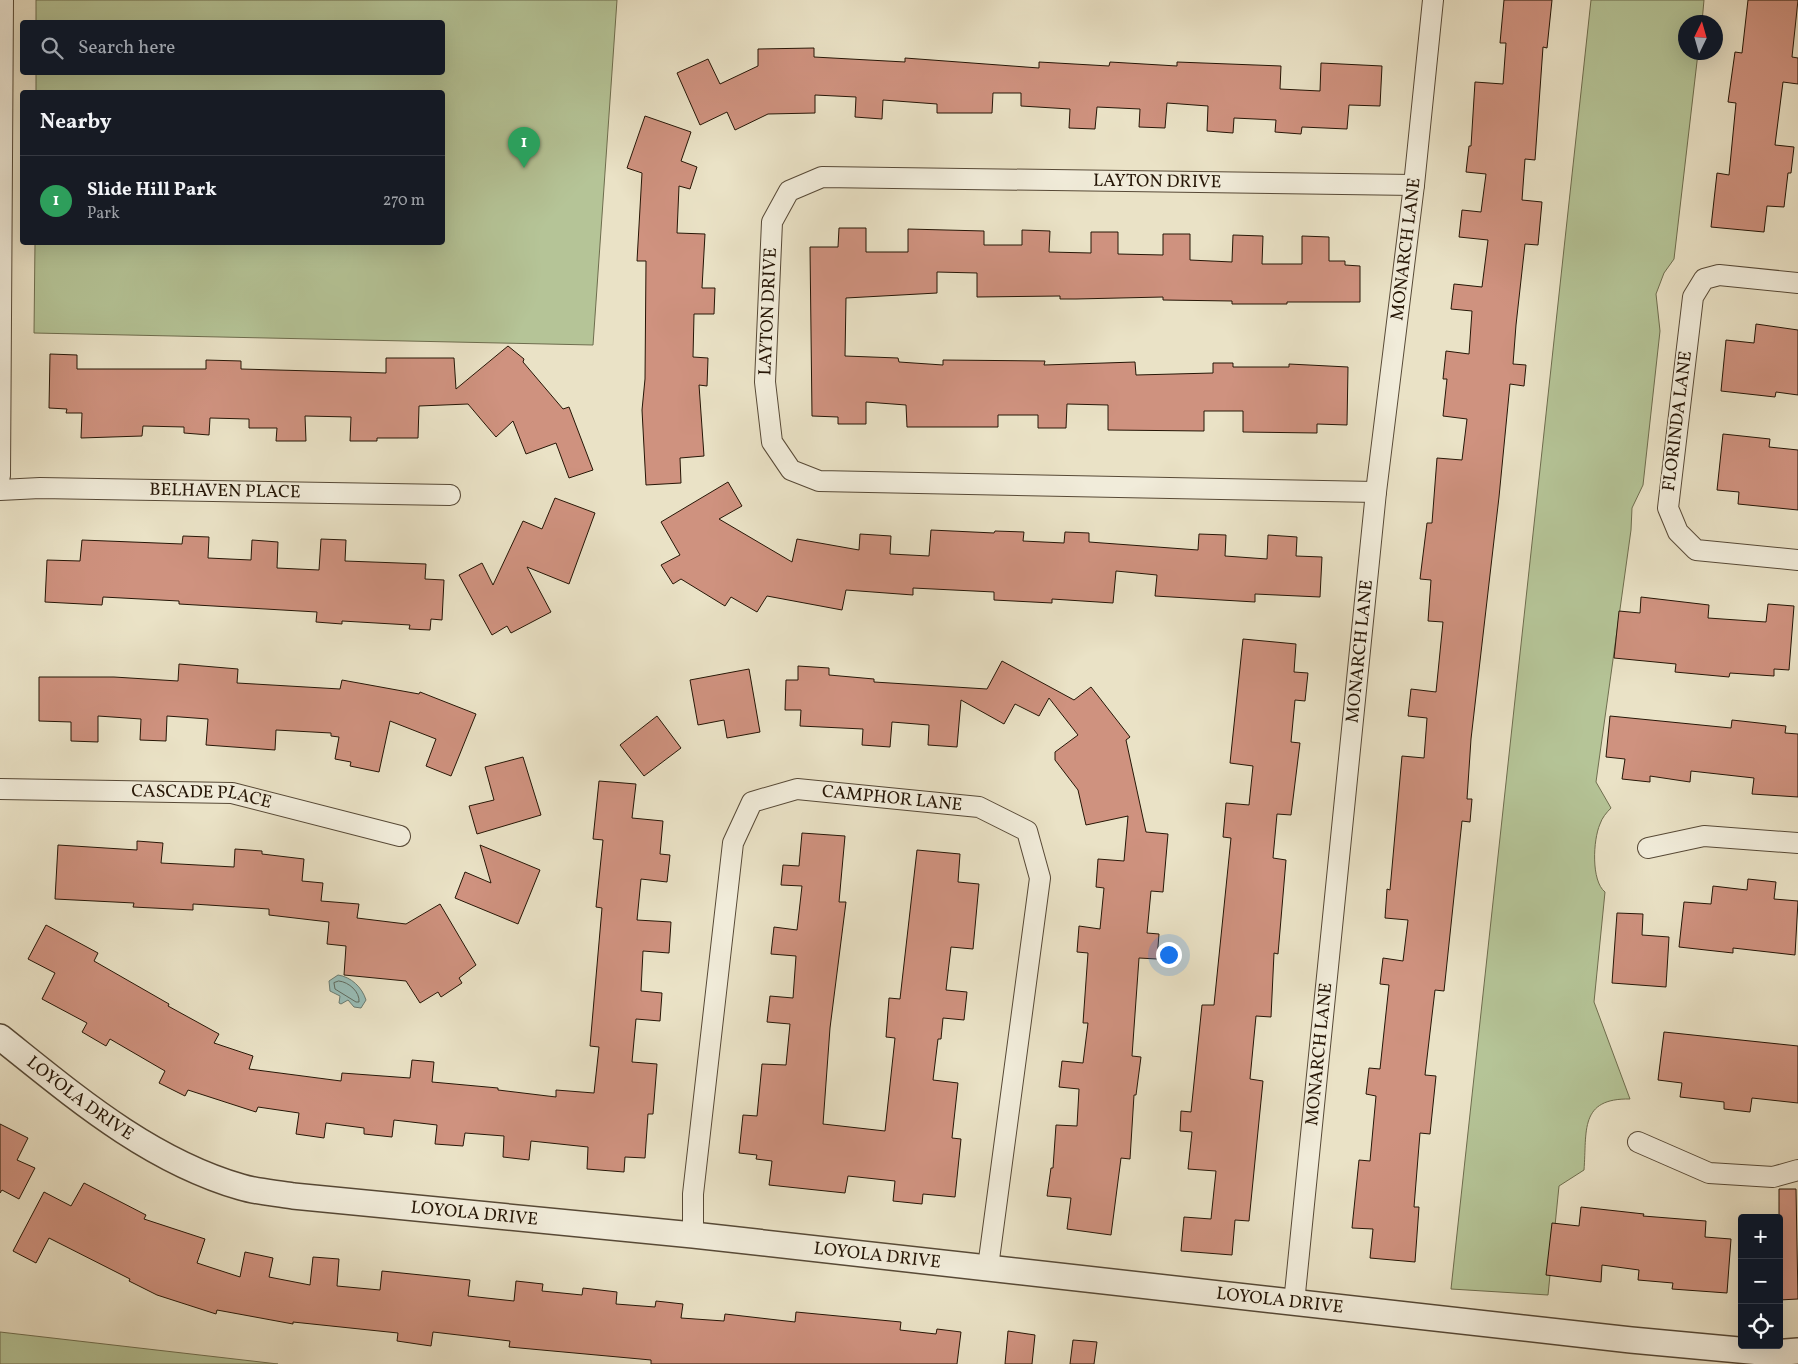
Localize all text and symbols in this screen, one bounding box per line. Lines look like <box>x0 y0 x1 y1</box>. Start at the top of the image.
north arrow <box>1678 15 1723 60</box>
search box <box>20 20 445 75</box>
icon: search <box>38 34 66 62</box>
text: Search here <box>78 35 175 61</box>
text: Nearby <box>40 108 111 137</box>
pin: 1 <box>508 127 540 168</box>
street label: LAYTON DRIVE <box>1093 168 1222 195</box>
street label: MONARCH LANE <box>1385 176 1427 322</box>
text: Slide Hill Park <box>87 177 217 203</box>
text: 1 <box>53 190 59 212</box>
text: 270 m <box>383 190 425 212</box>
text: Park <box>87 203 120 225</box>
street label: LAYTON DRIVE <box>753 247 783 376</box>
street label: FLORINDA LANE <box>1657 349 1699 493</box>
street label: BELHAVEN PLACE <box>149 477 301 505</box>
street label: MONARCH LANE <box>1340 578 1380 724</box>
street label: CASCADE PLACE <box>131 779 275 815</box>
street label: CAMPHOR LANE <box>821 779 964 818</box>
your location <box>1156 942 1182 968</box>
street label: MONARCH LANE <box>1299 981 1339 1127</box>
street label: LOYOLA DRIVE <box>21 1050 139 1147</box>
street label: LOYOLA DRIVE <box>410 1195 540 1232</box>
map controls <box>1738 1214 1783 1349</box>
button: + <box>1738 1214 1783 1259</box>
street label: LOYOLA DRIVE <box>812 1236 942 1275</box>
button: − <box>1738 1259 1783 1304</box>
street label: LOYOLA DRIVE <box>1215 1281 1345 1320</box>
button: locate <box>1738 1304 1783 1349</box>

